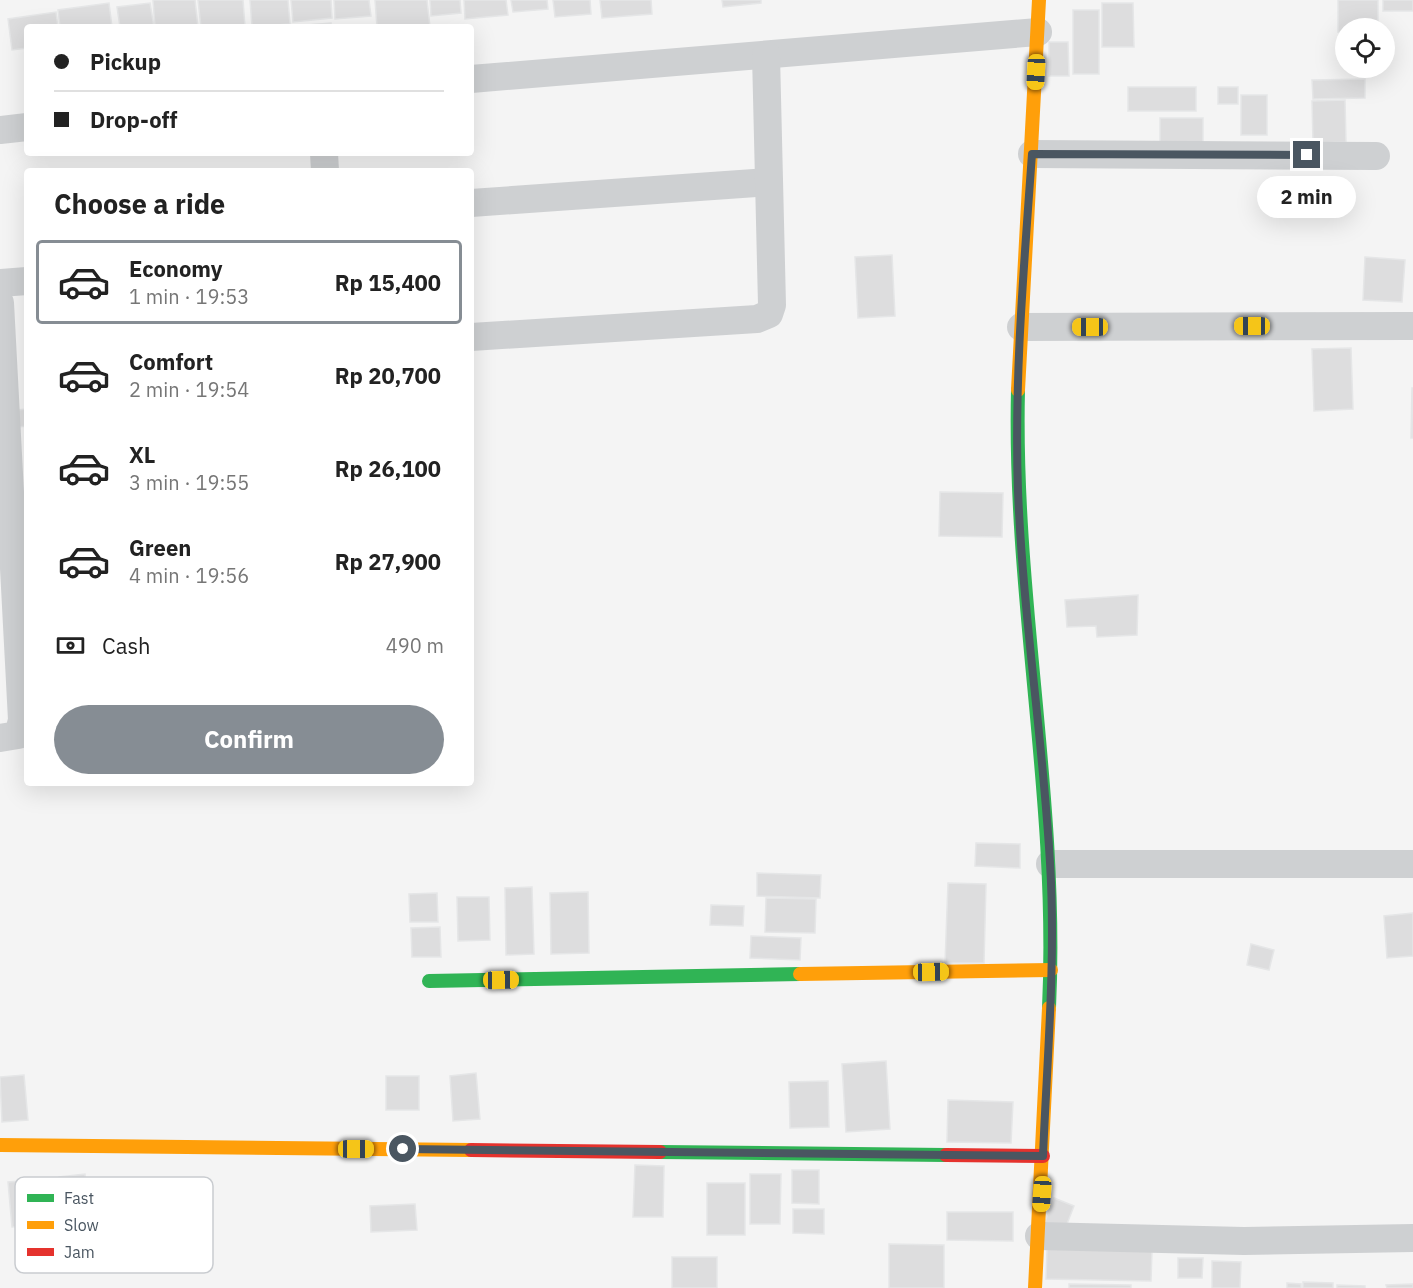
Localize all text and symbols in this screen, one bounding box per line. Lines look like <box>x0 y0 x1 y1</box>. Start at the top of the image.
map controls <box>1335 18 1395 78</box>
button: locate <box>1335 18 1395 78</box>
text: Pickup <box>90 47 161 76</box>
car <box>1026 54 1046 90</box>
text: Drop-off <box>90 105 177 134</box>
route end <box>1293 141 1320 168</box>
callout: 2 min <box>1258 176 1356 218</box>
text: 2 min <box>1280 183 1333 210</box>
text: Choose a ride <box>54 186 225 221</box>
text: Economy <box>129 254 223 283</box>
icon: car <box>57 255 111 309</box>
text: Rp 15,400 <box>335 268 441 297</box>
text: 1 min · 19:53 <box>129 283 249 310</box>
car <box>1234 317 1270 335</box>
car <box>1072 318 1108 336</box>
text: Comfort <box>129 347 213 376</box>
icon: car <box>57 348 111 402</box>
text: Rp 20,700 <box>335 361 441 390</box>
text: 2 min · 19:54 <box>129 376 249 403</box>
text: XL <box>129 440 155 469</box>
icon: car <box>57 441 111 495</box>
text: Rp 26,100 <box>335 454 441 483</box>
text: 3 min · 19:55 <box>129 469 249 496</box>
text: Green <box>129 533 191 562</box>
icon: car <box>57 534 111 588</box>
text: Rp 27,900 <box>335 547 441 576</box>
text: 4 min · 19:56 <box>129 562 249 589</box>
icon: cash <box>54 629 87 662</box>
text: Cash <box>102 631 151 660</box>
text: 490 m <box>386 632 444 659</box>
button: Confirm <box>54 705 444 774</box>
car <box>913 963 949 981</box>
car <box>483 971 519 989</box>
route start <box>389 1135 416 1162</box>
car <box>338 1140 374 1158</box>
car <box>1032 1175 1052 1213</box>
legend <box>15 1177 213 1273</box>
text: Fast <box>64 1188 94 1208</box>
text: Slow <box>64 1215 99 1235</box>
text: Jam <box>64 1242 95 1262</box>

